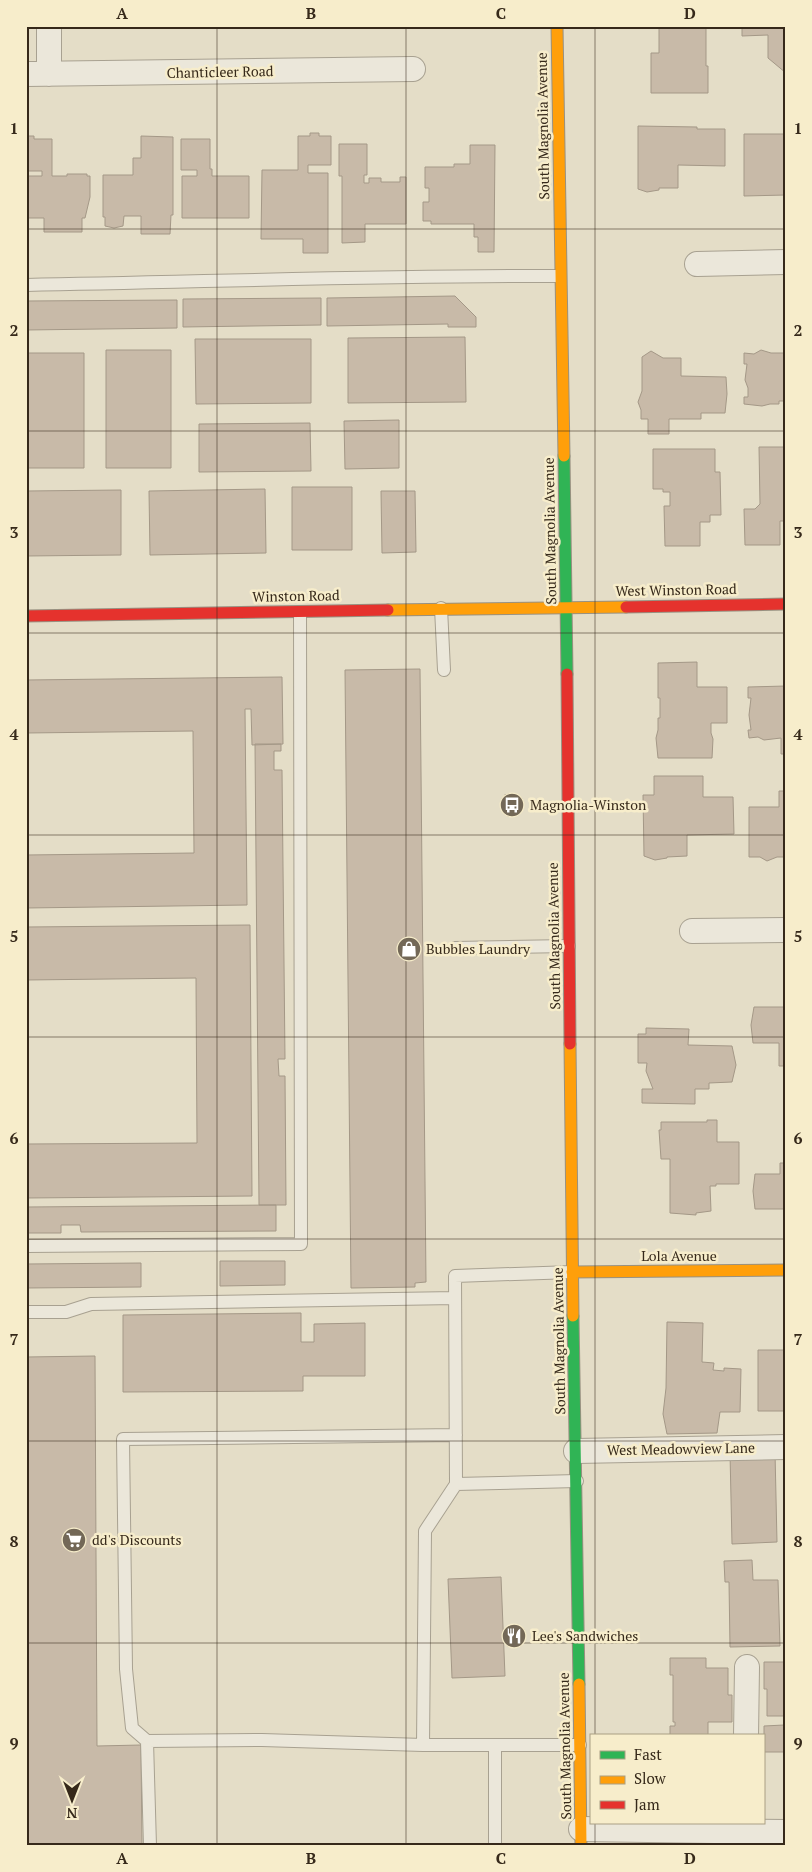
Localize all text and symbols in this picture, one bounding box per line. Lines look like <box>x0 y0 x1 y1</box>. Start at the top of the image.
text: A <box>116 2 128 24</box>
text: B <box>306 2 316 24</box>
text: C <box>496 2 506 24</box>
text: D <box>684 2 696 24</box>
street label: South Magnolia Avenue <box>532 52 553 200</box>
street label: Chanticleer Road <box>166 61 274 82</box>
text: 1 <box>9 117 19 139</box>
text: 1 <box>793 117 803 139</box>
text: 2 <box>9 319 19 341</box>
text: 2 <box>793 319 803 341</box>
street label: South Magnolia Avenue <box>539 457 560 605</box>
text: 3 <box>9 521 19 543</box>
text: 3 <box>793 521 803 543</box>
street label: West Winston Road <box>615 579 737 600</box>
street label: Winston Road <box>252 585 340 606</box>
text: 4 <box>9 723 19 745</box>
text: 4 <box>793 723 803 745</box>
bus stop icon: Magnolia-Winston <box>499 792 525 818</box>
place label: Magnolia-Winston <box>530 795 647 814</box>
street label: South Magnolia Avenue <box>543 862 564 1010</box>
text: 5 <box>9 925 19 947</box>
text: 5 <box>793 925 803 947</box>
shop icon: Bubbles Laundry <box>396 936 422 962</box>
place label: Bubbles Laundry <box>426 939 531 958</box>
text: 6 <box>9 1127 19 1149</box>
text: 6 <box>793 1127 803 1149</box>
street label: Lola Avenue <box>641 1246 717 1265</box>
street label: South Magnolia Avenue <box>548 1267 569 1415</box>
text: 7 <box>9 1328 19 1350</box>
text: 7 <box>793 1328 803 1350</box>
street label: West Meadowview Lane <box>607 1438 755 1459</box>
supermarket icon: dd's Discounts <box>61 1527 87 1553</box>
text: 8 <box>9 1530 19 1552</box>
place label: dd's Discounts <box>92 1530 182 1549</box>
text: 8 <box>793 1530 803 1552</box>
restaurant icon: Lee's Sandwiches <box>501 1623 527 1649</box>
place label: Lee's Sandwiches <box>532 1626 638 1645</box>
street label: South Magnolia Avenue <box>554 1672 575 1820</box>
text: 9 <box>9 1732 19 1754</box>
text: 9 <box>793 1732 803 1754</box>
legend <box>590 1734 764 1824</box>
text: Fast <box>634 1744 662 1764</box>
text: Slow <box>634 1768 667 1788</box>
north arrow <box>48 1774 98 1824</box>
text: Jam <box>634 1794 660 1814</box>
text: N <box>66 1804 77 1823</box>
text: A <box>116 1847 128 1869</box>
text: B <box>306 1847 316 1869</box>
text: C <box>496 1847 506 1869</box>
text: D <box>684 1847 696 1869</box>

